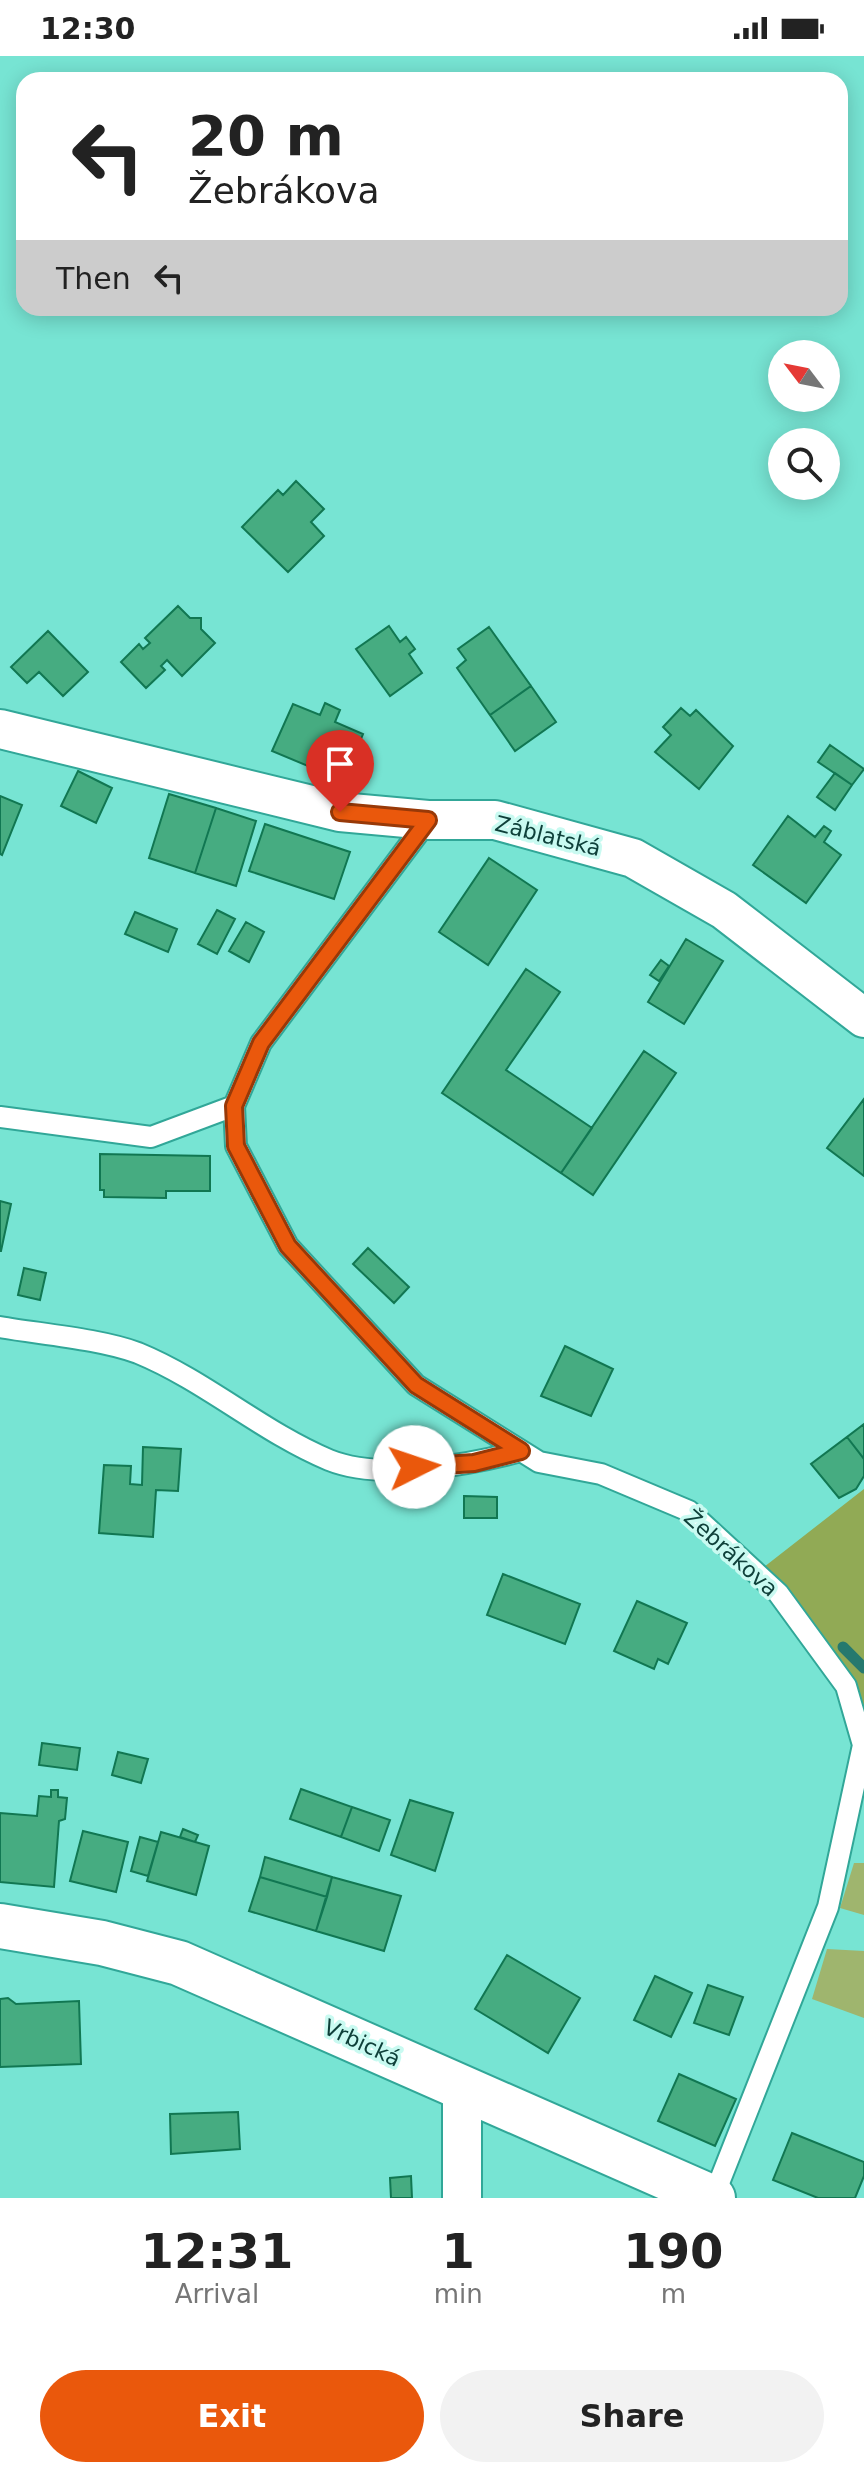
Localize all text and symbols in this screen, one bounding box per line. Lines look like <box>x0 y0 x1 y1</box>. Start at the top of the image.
text: 12:30 <box>40 11 136 46</box>
text: 20 m <box>188 103 344 168</box>
icon: left <box>56 104 160 208</box>
text: Žebrákova <box>188 170 379 211</box>
icon: left <box>147 256 191 300</box>
text: Then <box>56 261 131 296</box>
north arrow <box>768 340 840 412</box>
map controls <box>768 340 840 500</box>
button: search <box>768 428 840 500</box>
pin <box>306 730 374 812</box>
icon: arrive <box>318 742 362 786</box>
street label: Záblatská <box>493 811 603 861</box>
position arrow <box>372 1425 456 1509</box>
street label: Žebrákova <box>679 1505 783 1601</box>
street label: Vrbická <box>320 2014 404 2072</box>
text: 12:31 <box>140 2223 293 2279</box>
text: 1 <box>442 2223 475 2279</box>
text: 190 <box>623 2223 723 2279</box>
text: Arrival <box>175 2279 259 2309</box>
text: min <box>434 2279 483 2309</box>
text: m <box>661 2279 686 2309</box>
button: Exit <box>40 2370 424 2462</box>
button: Share <box>440 2370 824 2462</box>

